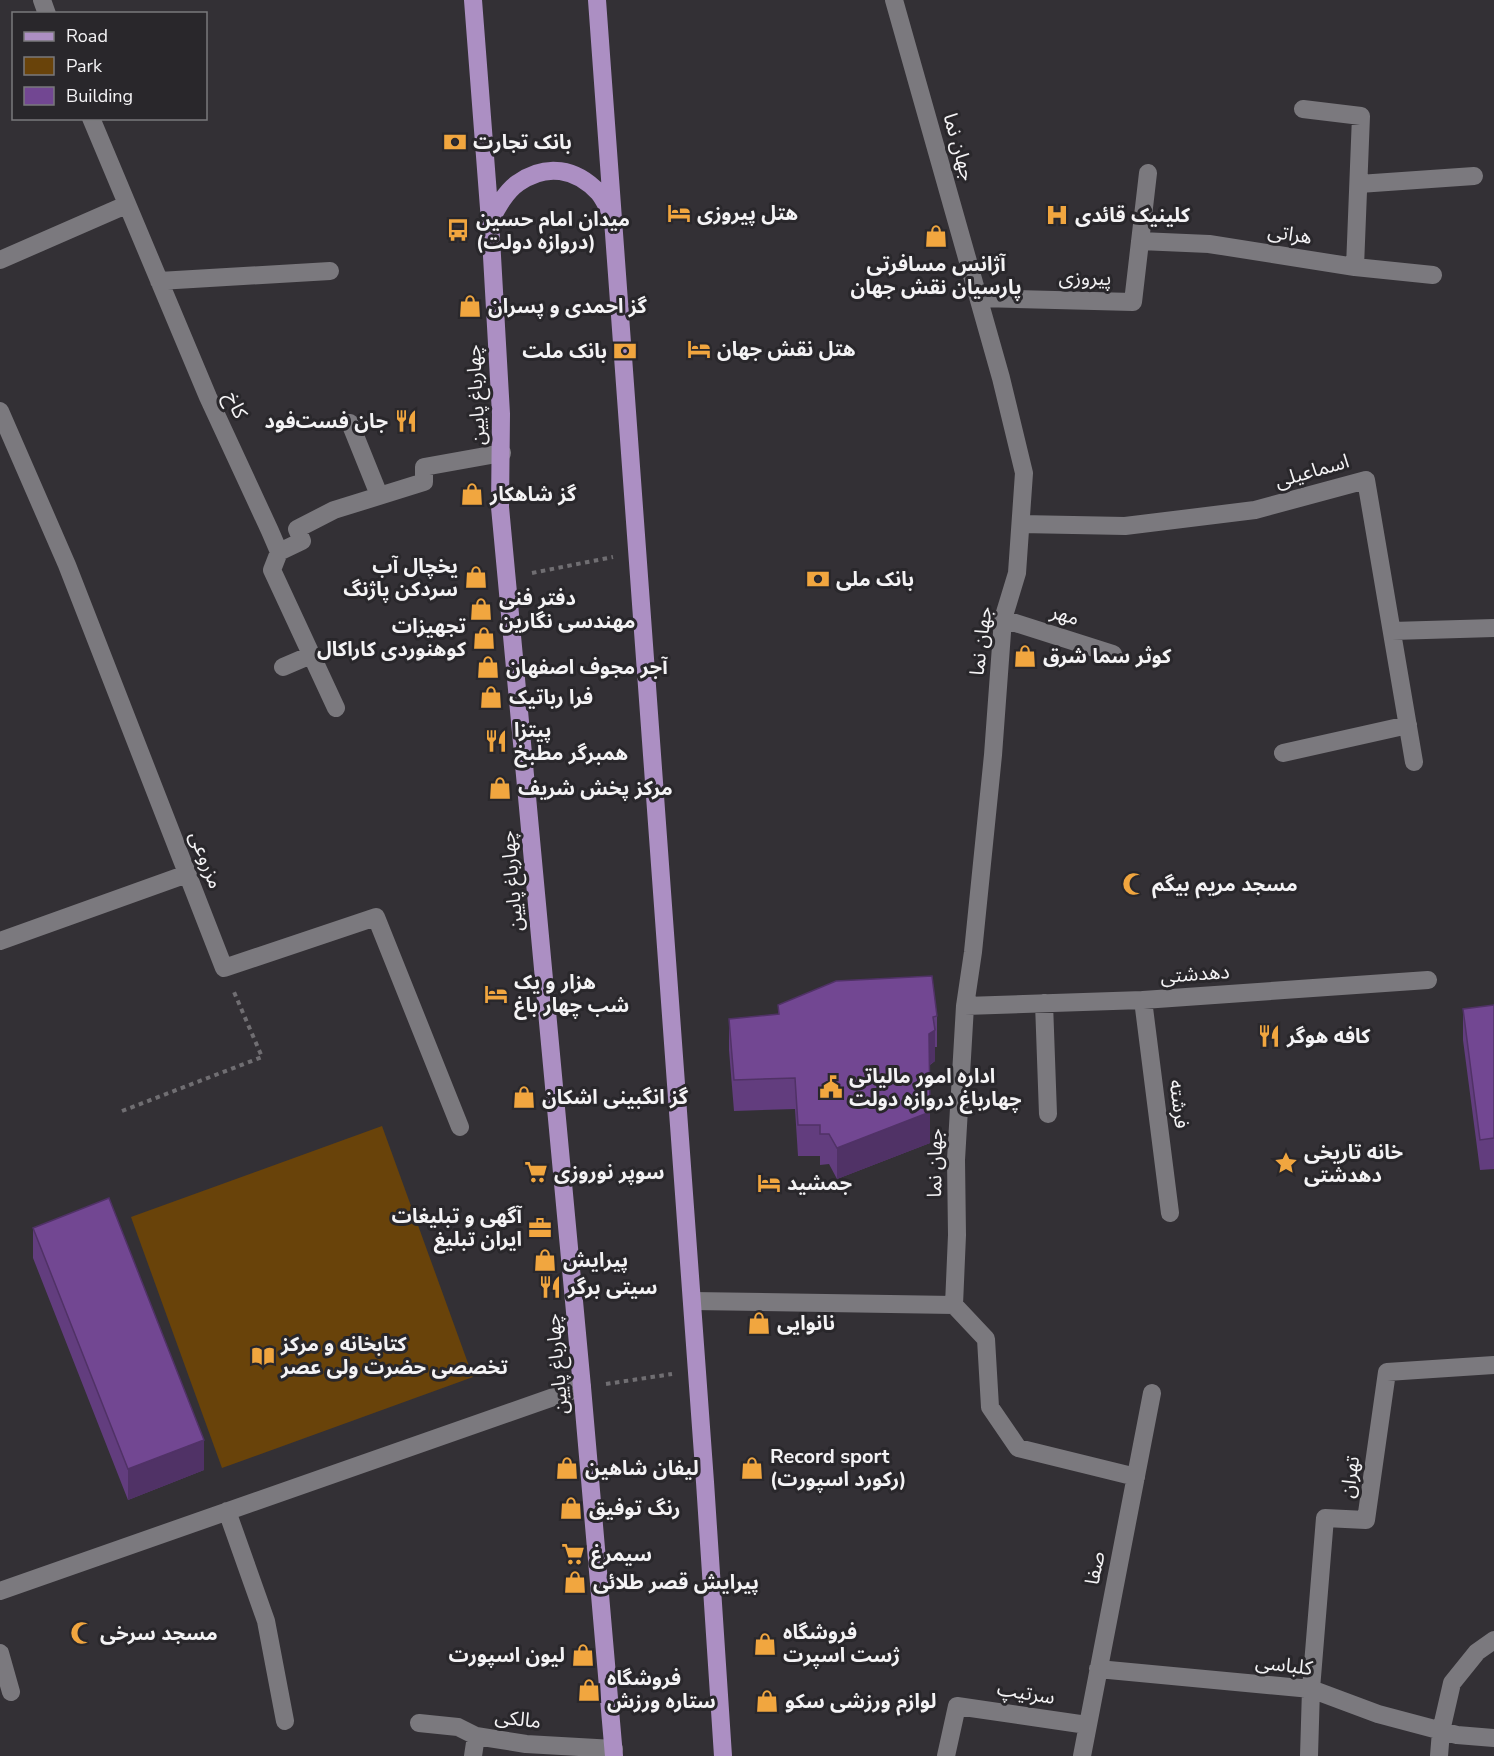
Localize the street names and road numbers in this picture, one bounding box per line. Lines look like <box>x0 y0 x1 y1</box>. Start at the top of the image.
street label: جهان نما <box>936 110 982 184</box>
street label: هراتی <box>1266 217 1314 251</box>
street label: پیروزی <box>1058 264 1112 292</box>
street label: چهارباغ پایین <box>460 344 493 446</box>
street label: کاخ <box>217 387 254 424</box>
street label: اسماعیلی <box>1272 448 1352 494</box>
street label: مهر <box>1046 598 1083 632</box>
street label: جهان نما <box>963 605 999 677</box>
street label: مزروعی <box>183 827 229 893</box>
street label: چهارباغ پایین <box>494 830 531 932</box>
street label: دهدشتی <box>1159 958 1231 990</box>
street label: فرشته <box>1163 1078 1195 1130</box>
street label: جهان نما <box>921 1128 949 1198</box>
street label: چهارباغ پایین <box>539 1313 576 1415</box>
street label: تهران <box>1334 1454 1366 1500</box>
street label: صفا <box>1079 1549 1111 1587</box>
street label: کلباسی <box>1254 1648 1315 1682</box>
street label: سرتیپ <box>995 1675 1057 1711</box>
street label: مالکی <box>493 1703 543 1735</box>

